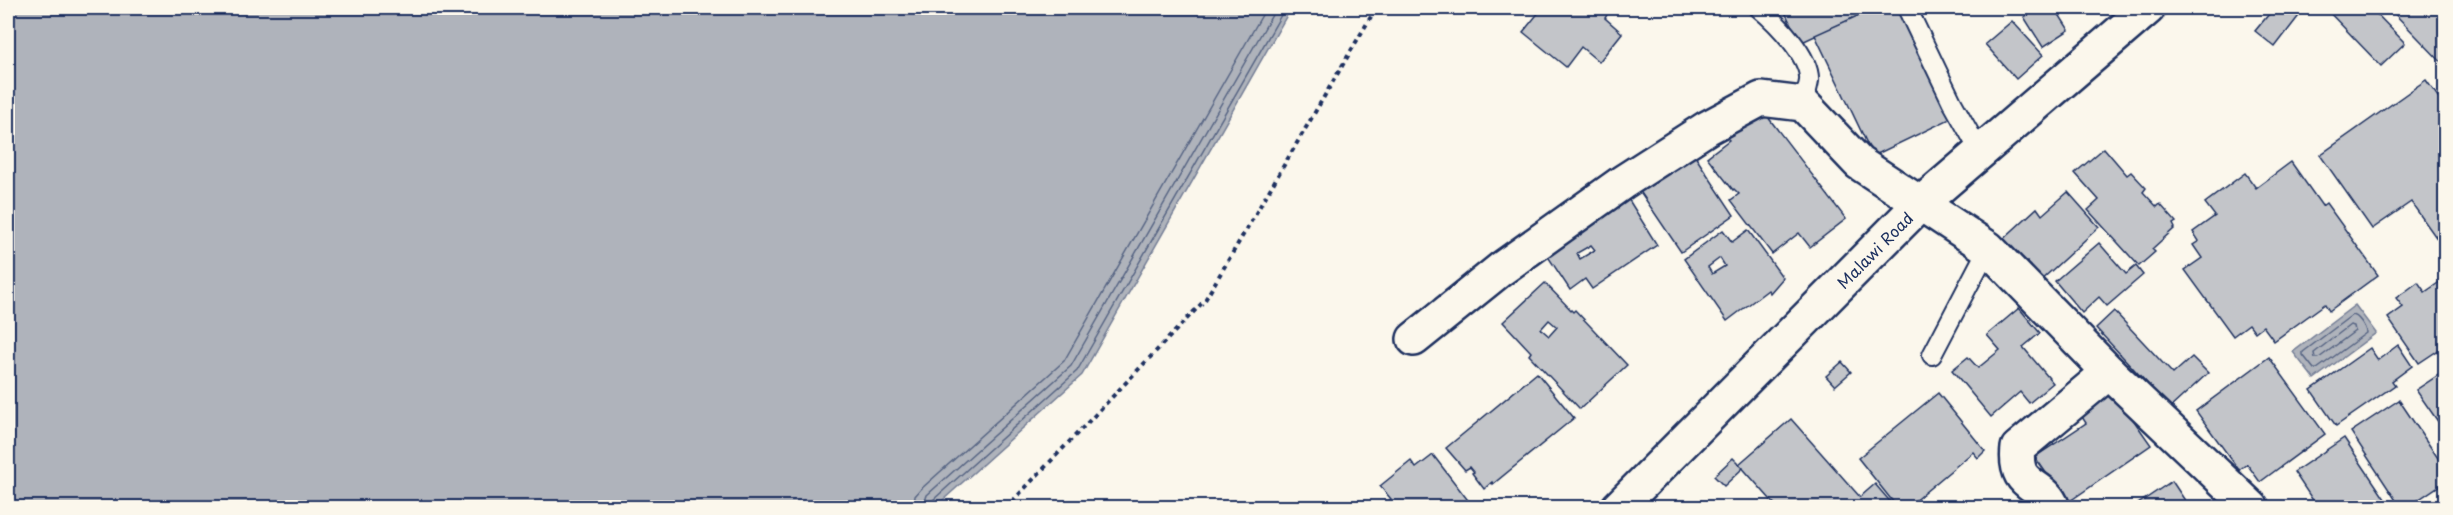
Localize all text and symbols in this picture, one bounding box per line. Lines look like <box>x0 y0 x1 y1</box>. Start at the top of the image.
street label: Malawi Road <box>1831 206 1918 294</box>

